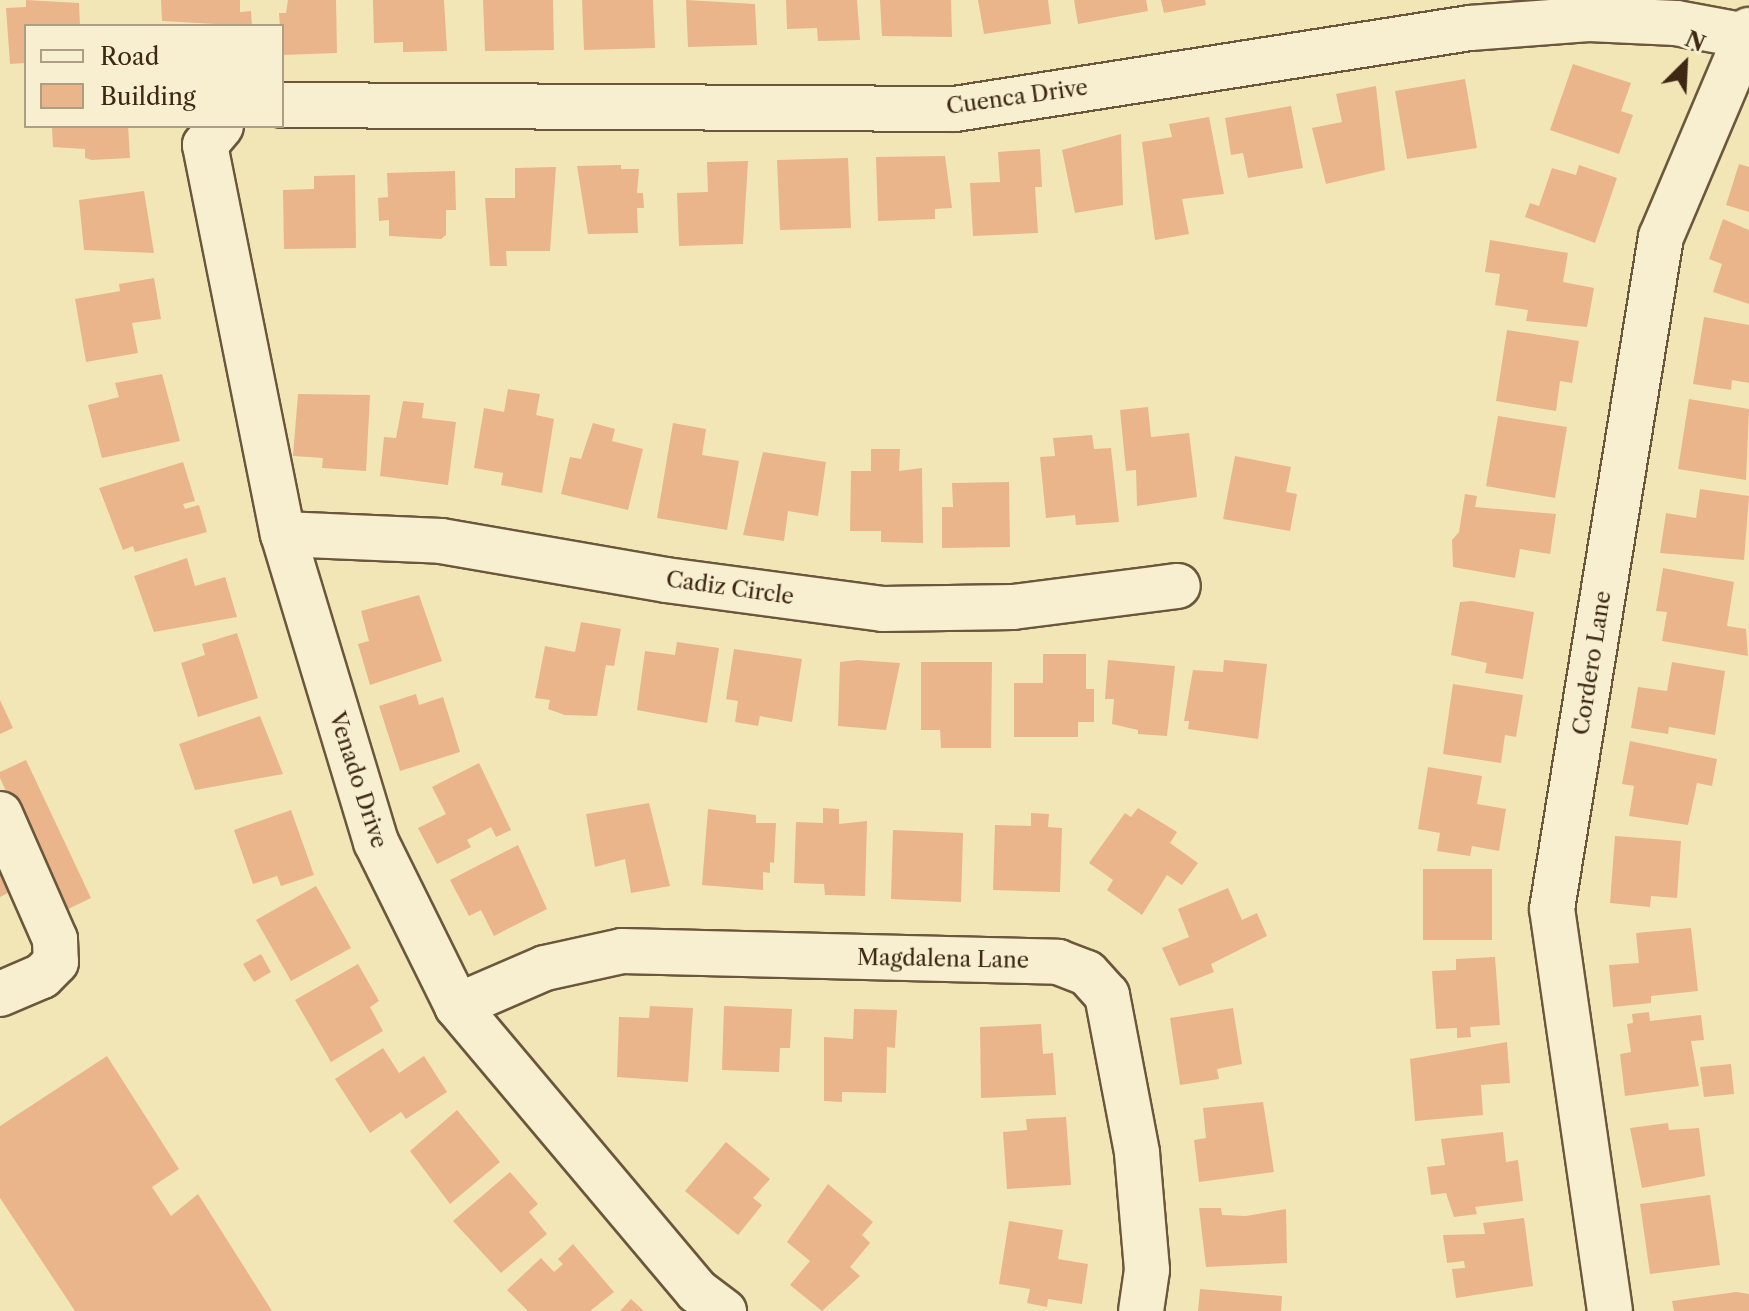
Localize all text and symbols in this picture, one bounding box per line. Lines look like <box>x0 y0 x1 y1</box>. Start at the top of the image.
legend <box>24 24 284 128</box>
north arrow <box>1645 24 1725 104</box>
text: N <box>1681 25 1709 58</box>
text: Road <box>100 42 159 71</box>
street label: Cuenca Drive <box>944 74 1090 120</box>
text: Building <box>100 82 196 111</box>
street label: Cadiz Circle <box>664 566 796 610</box>
street label: Cordero Lane <box>1568 589 1616 737</box>
street label: Venado Drive <box>324 709 392 851</box>
street label: Magdalena Lane <box>857 944 1029 974</box>

